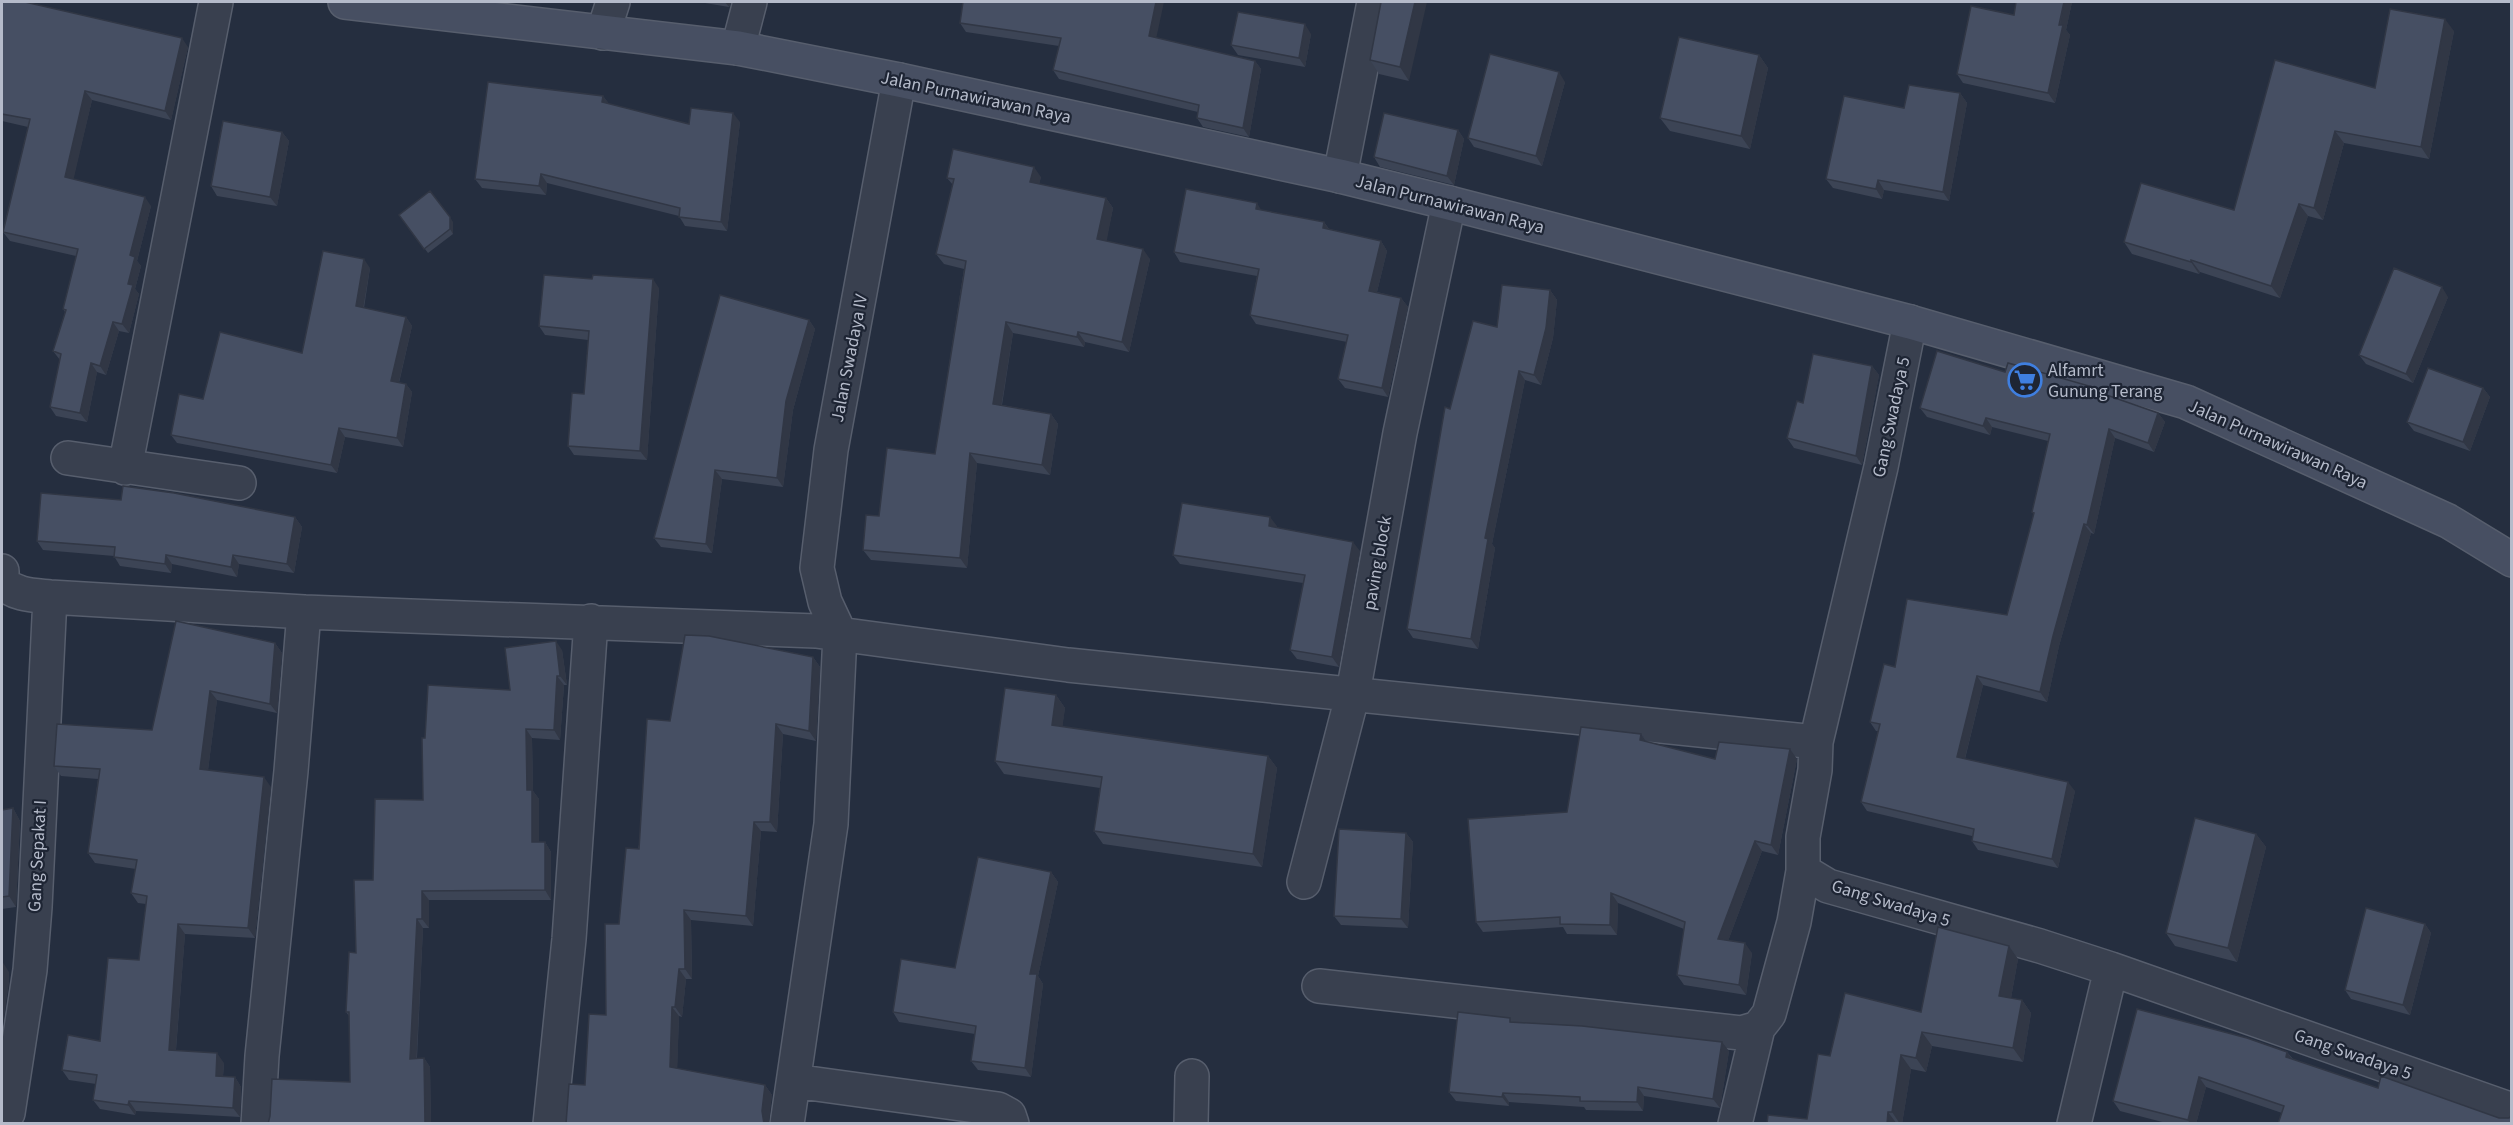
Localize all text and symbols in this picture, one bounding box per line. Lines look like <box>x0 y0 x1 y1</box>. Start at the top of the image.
street label: Jalan Purnawirawan Raya <box>878 65 1073 130</box>
street label: Jalan Purnawirawan Raya <box>1353 169 1547 240</box>
street label: Jalan Swadaya IV <box>825 291 874 424</box>
street label: Gang Swadaya 5 <box>1866 354 1916 480</box>
place label: Alfamrt Gunung Terang <box>2048 358 2162 404</box>
supermarket icon: Alfamrt Gunung Terang <box>2007 362 2043 398</box>
street label: Jalan Purnawirawan Raya <box>2184 394 2371 495</box>
street label: paving block <box>1357 514 1398 612</box>
street label: Gang Sepakat I <box>22 799 53 913</box>
street label: Gang Swadaya 5 <box>1828 874 1953 933</box>
street label: Gang Swadaya 5 <box>2291 1023 2415 1086</box>

